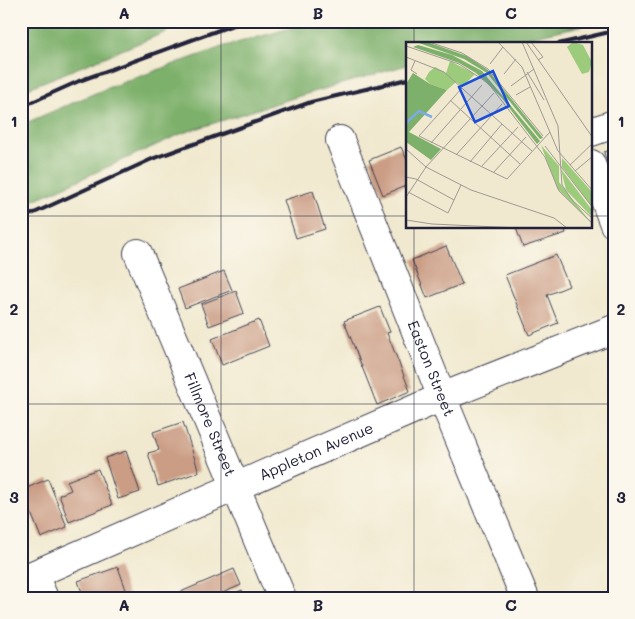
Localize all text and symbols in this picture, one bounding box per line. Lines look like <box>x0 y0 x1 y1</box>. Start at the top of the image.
text: A <box>118 2 130 23</box>
text: B <box>313 2 323 23</box>
text: C <box>505 2 517 23</box>
inset map <box>406 42 592 229</box>
text: 1 <box>10 110 18 131</box>
text: 1 <box>617 110 625 131</box>
text: 2 <box>10 298 19 319</box>
text: 2 <box>617 298 626 319</box>
street label: Easton Street <box>404 317 460 419</box>
street label: Fillmore Street <box>180 369 241 479</box>
street label: Appleton Avenue <box>256 417 376 484</box>
text: 3 <box>9 486 19 507</box>
text: 3 <box>616 486 626 507</box>
text: A <box>118 594 130 615</box>
text: B <box>313 594 323 615</box>
text: C <box>505 594 517 615</box>

